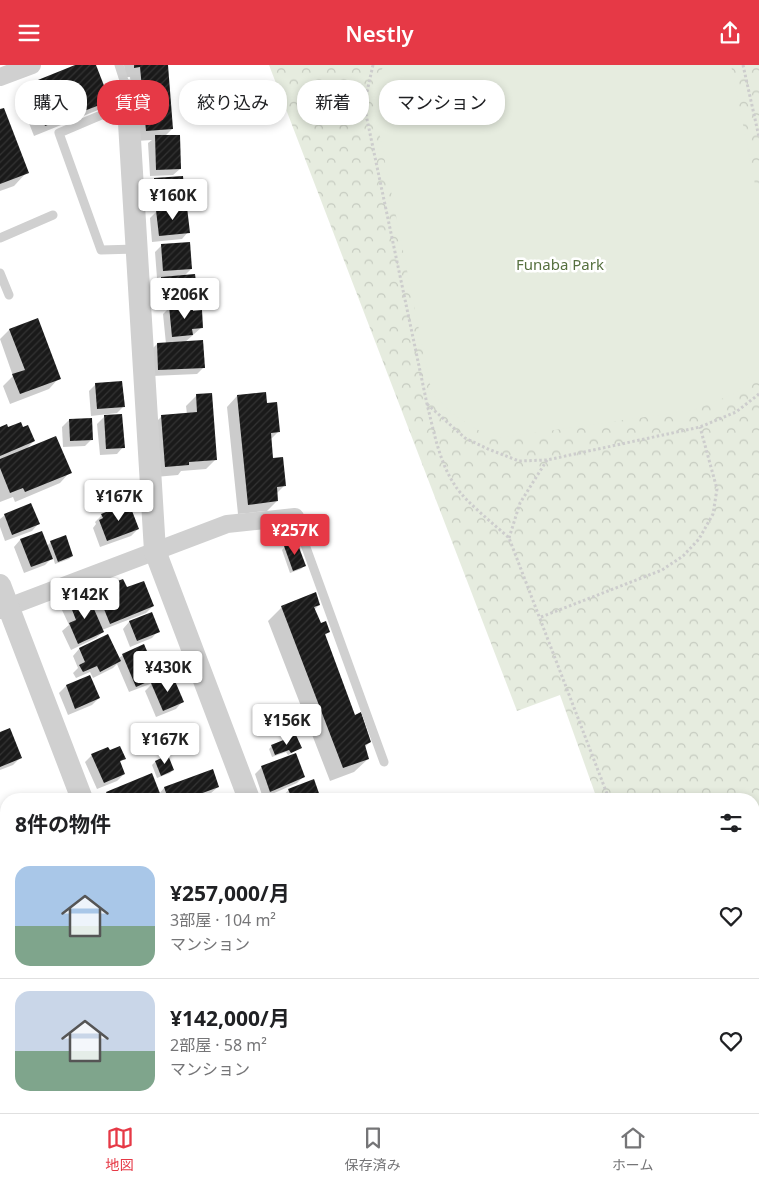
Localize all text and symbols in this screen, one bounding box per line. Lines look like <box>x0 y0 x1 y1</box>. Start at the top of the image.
text: Nestly <box>345 18 414 48</box>
icon: menu <box>15 19 43 47</box>
icon: share <box>716 19 744 47</box>
chip: 購入 <box>15 80 87 125</box>
chip: 賃貸 <box>97 80 169 125</box>
chip: 絞り込み <box>179 80 287 125</box>
chip: 新着 <box>297 80 369 125</box>
chip: マンション <box>379 80 505 125</box>
pin: ¥160K <box>138 179 208 221</box>
text: ¥160K <box>149 184 197 206</box>
park label: Funaba Park <box>516 254 604 274</box>
pin: ¥206K <box>150 277 220 320</box>
text: ¥206K <box>161 283 209 305</box>
pin: ¥167K <box>84 479 154 522</box>
text: ¥167K <box>95 485 143 507</box>
pin: ¥257K <box>260 513 330 556</box>
text: ¥257K <box>271 519 319 541</box>
pin: ¥142K <box>50 577 120 620</box>
text: ¥142K <box>61 583 109 605</box>
pin: ¥430K <box>133 651 203 693</box>
text: ¥430K <box>144 656 192 678</box>
pin: ¥156K <box>252 703 322 746</box>
text: ¥156K <box>263 709 311 731</box>
pin: ¥167K <box>130 723 200 765</box>
text: ¥167K <box>141 728 189 750</box>
icon: filters <box>717 809 745 837</box>
text: 8件の物件 <box>15 810 111 838</box>
text: ¥257,000/月 <box>170 879 290 907</box>
icon: home <box>55 886 115 946</box>
icon: heart <box>717 902 745 930</box>
text: 3部屋 · 104 m² <box>170 909 276 931</box>
text: マンション <box>170 933 250 955</box>
text: ¥142,000/月 <box>170 1004 290 1032</box>
icon: home <box>55 1011 115 1071</box>
icon: heart <box>717 1027 745 1055</box>
text: 2部屋 · 58 m² <box>170 1034 267 1056</box>
text: マンション <box>170 1058 250 1080</box>
tab: 地図 <box>106 1124 134 1174</box>
tab: 保存済み <box>345 1124 401 1174</box>
tab: ホーム <box>612 1124 653 1174</box>

